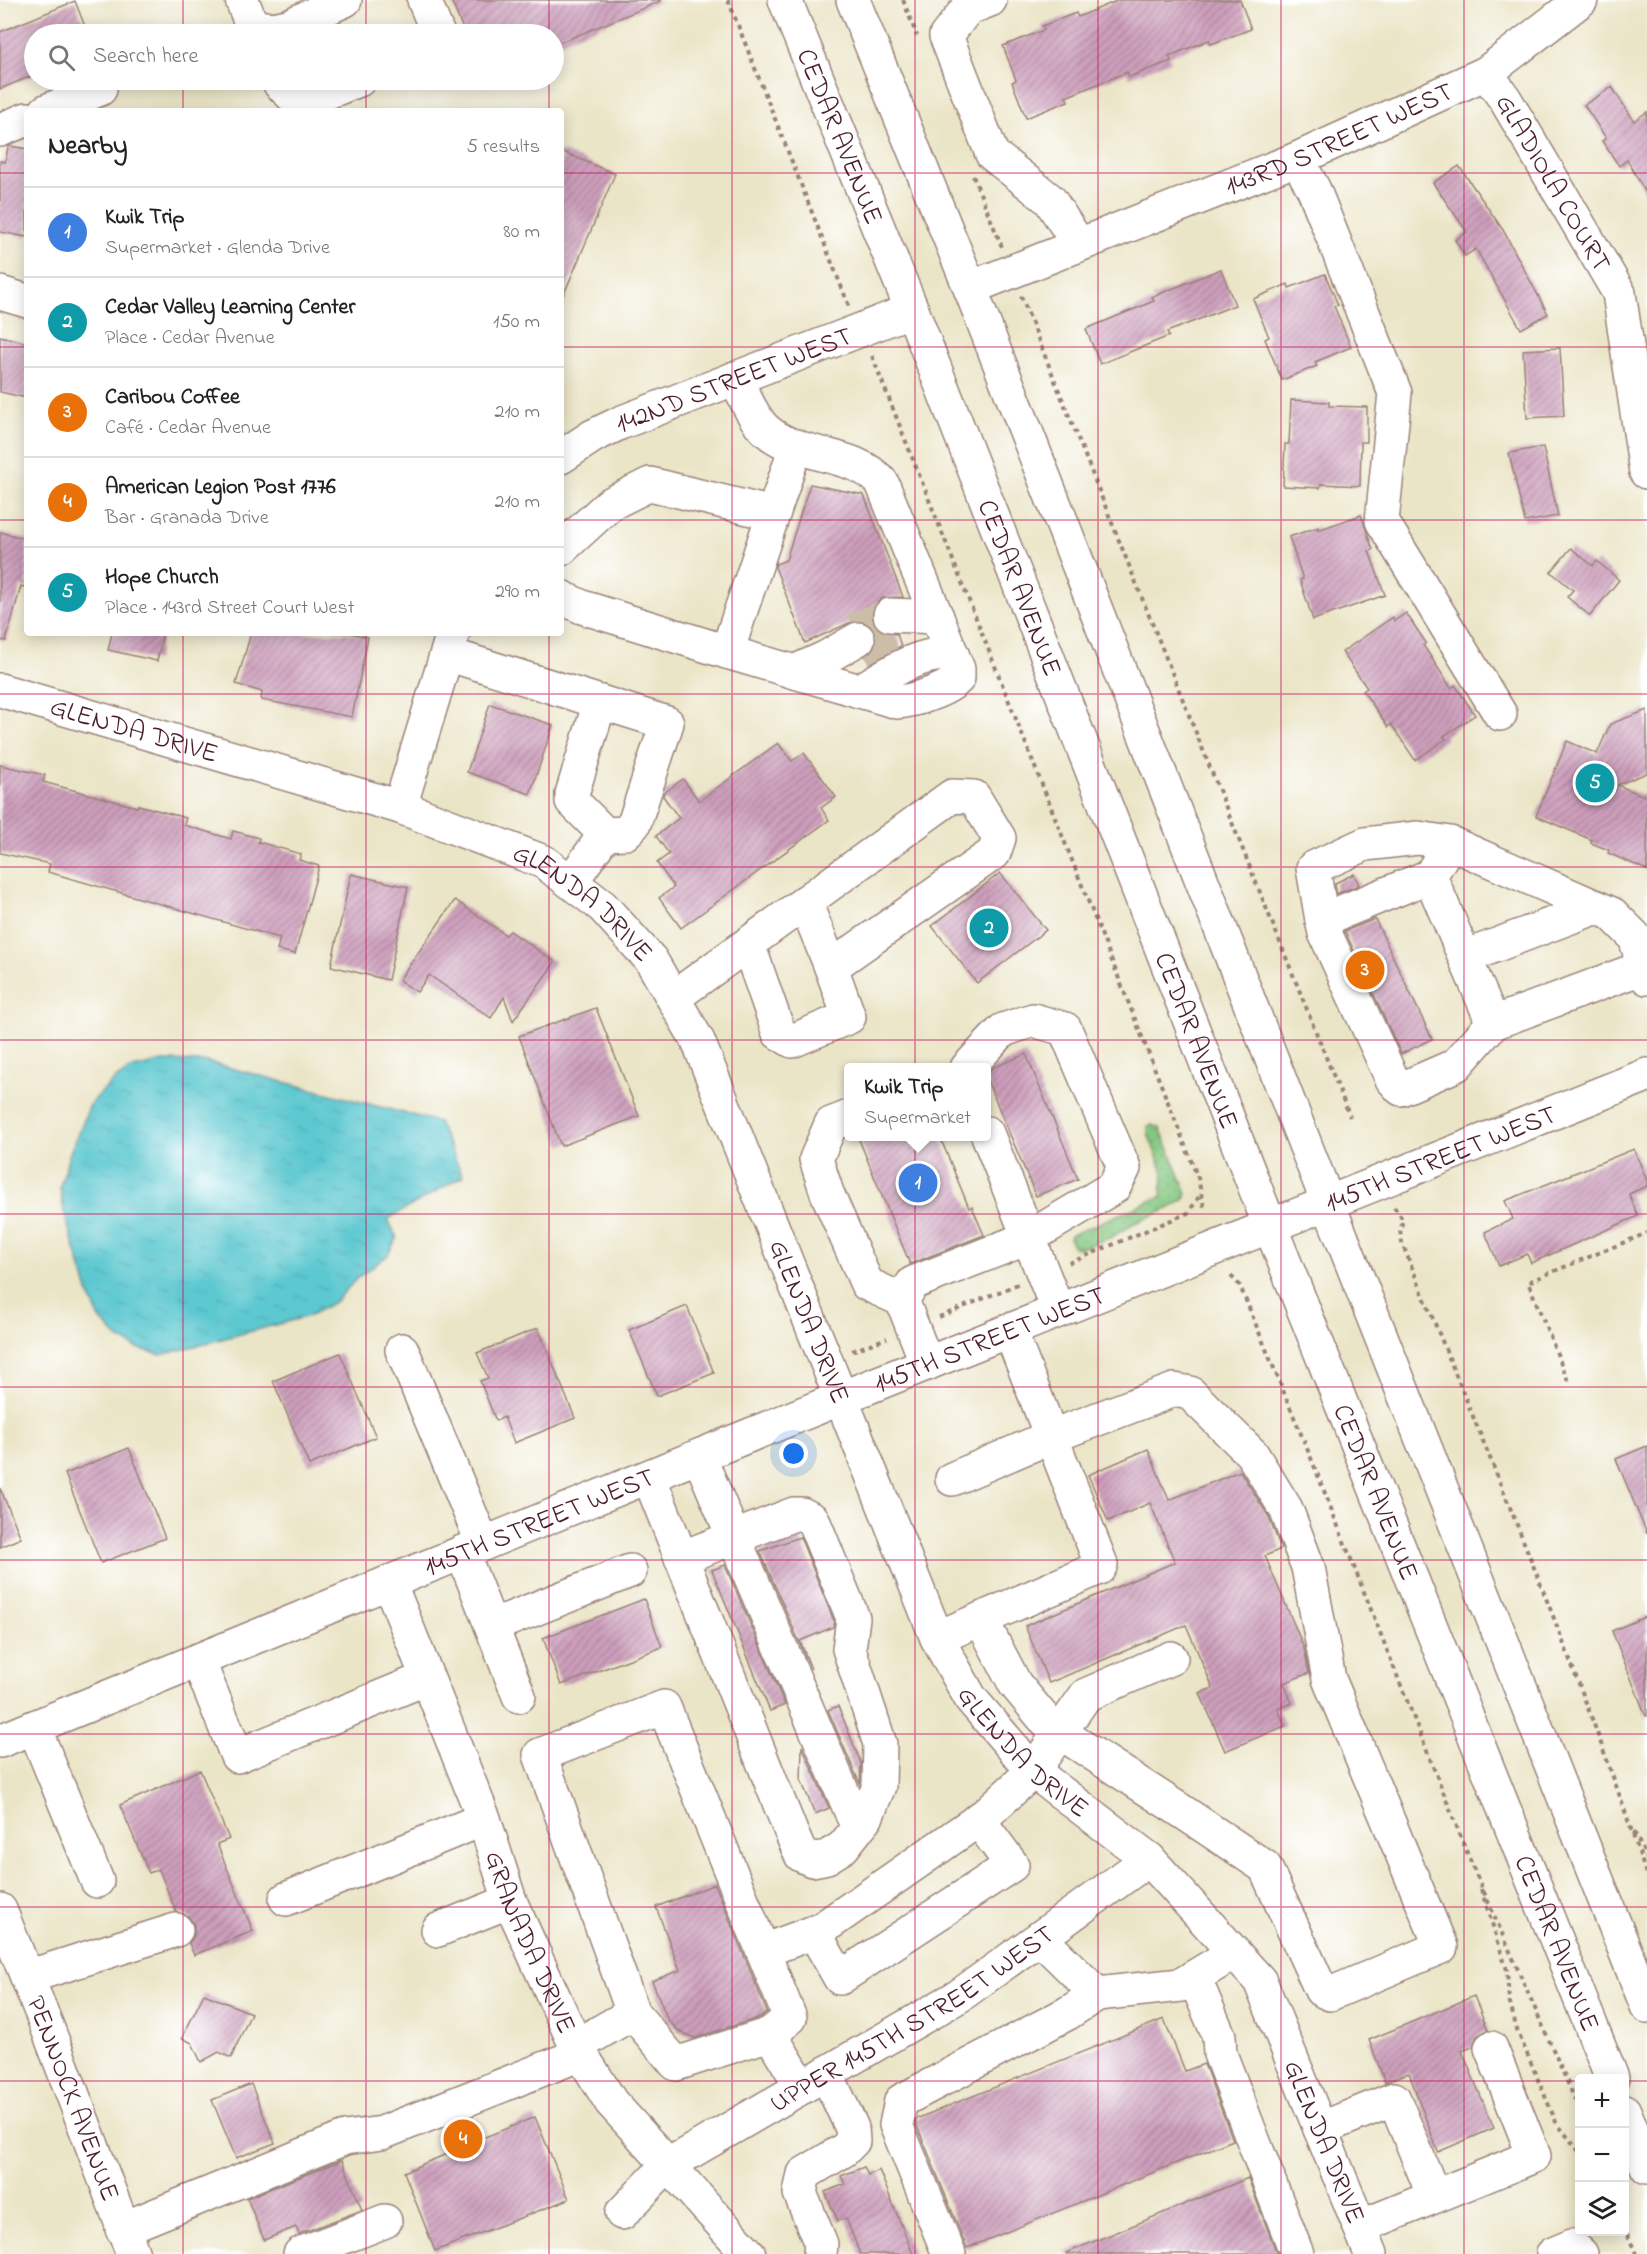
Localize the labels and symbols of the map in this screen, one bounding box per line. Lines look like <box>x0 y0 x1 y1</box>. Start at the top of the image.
street label: CEDAR AVENUE <box>785 43 892 231</box>
street label: 143RD STREET WEST <box>1220 73 1460 207</box>
street label: GLADIOLA COURT <box>1484 88 1619 280</box>
street label: 142ND STREET WEST <box>610 318 858 445</box>
street label: CEDAR AVENUE <box>966 494 1070 683</box>
street label: GLENDA DRIVE <box>45 689 222 775</box>
pin: 5 <box>1576 760 1614 806</box>
street label: GLENDA DRIVE <box>507 835 661 972</box>
pin: 2 <box>970 906 1008 950</box>
street label: CEDAR AVENUE <box>1143 947 1247 1135</box>
pin: 3 <box>1346 948 1384 992</box>
street label: 145TH STREET WEST <box>1320 1096 1563 1224</box>
pin: 1 <box>898 1160 938 1206</box>
street label: GLENDA DRIVE <box>758 1234 858 1410</box>
street label: 145TH STREET WEST <box>869 1277 1112 1405</box>
street label: CEDAR AVENUE <box>1322 1399 1427 1587</box>
your location <box>779 1439 808 1468</box>
street label: 145TH STREET WEST <box>419 1459 661 1588</box>
street label: GLENDA DRIVE <box>946 1680 1096 1829</box>
street label: GRANADA DRIVE <box>473 1846 585 2040</box>
street label: CEDAR AVENUE <box>1503 1850 1608 2038</box>
street label: UPPER 145TH STREET WEST <box>763 1916 1063 2124</box>
street label: PENNOCK AVENUE <box>15 1990 128 2207</box>
street label: GLENDA DRIVE <box>1272 2055 1374 2230</box>
pin: 4 <box>444 2116 482 2162</box>

